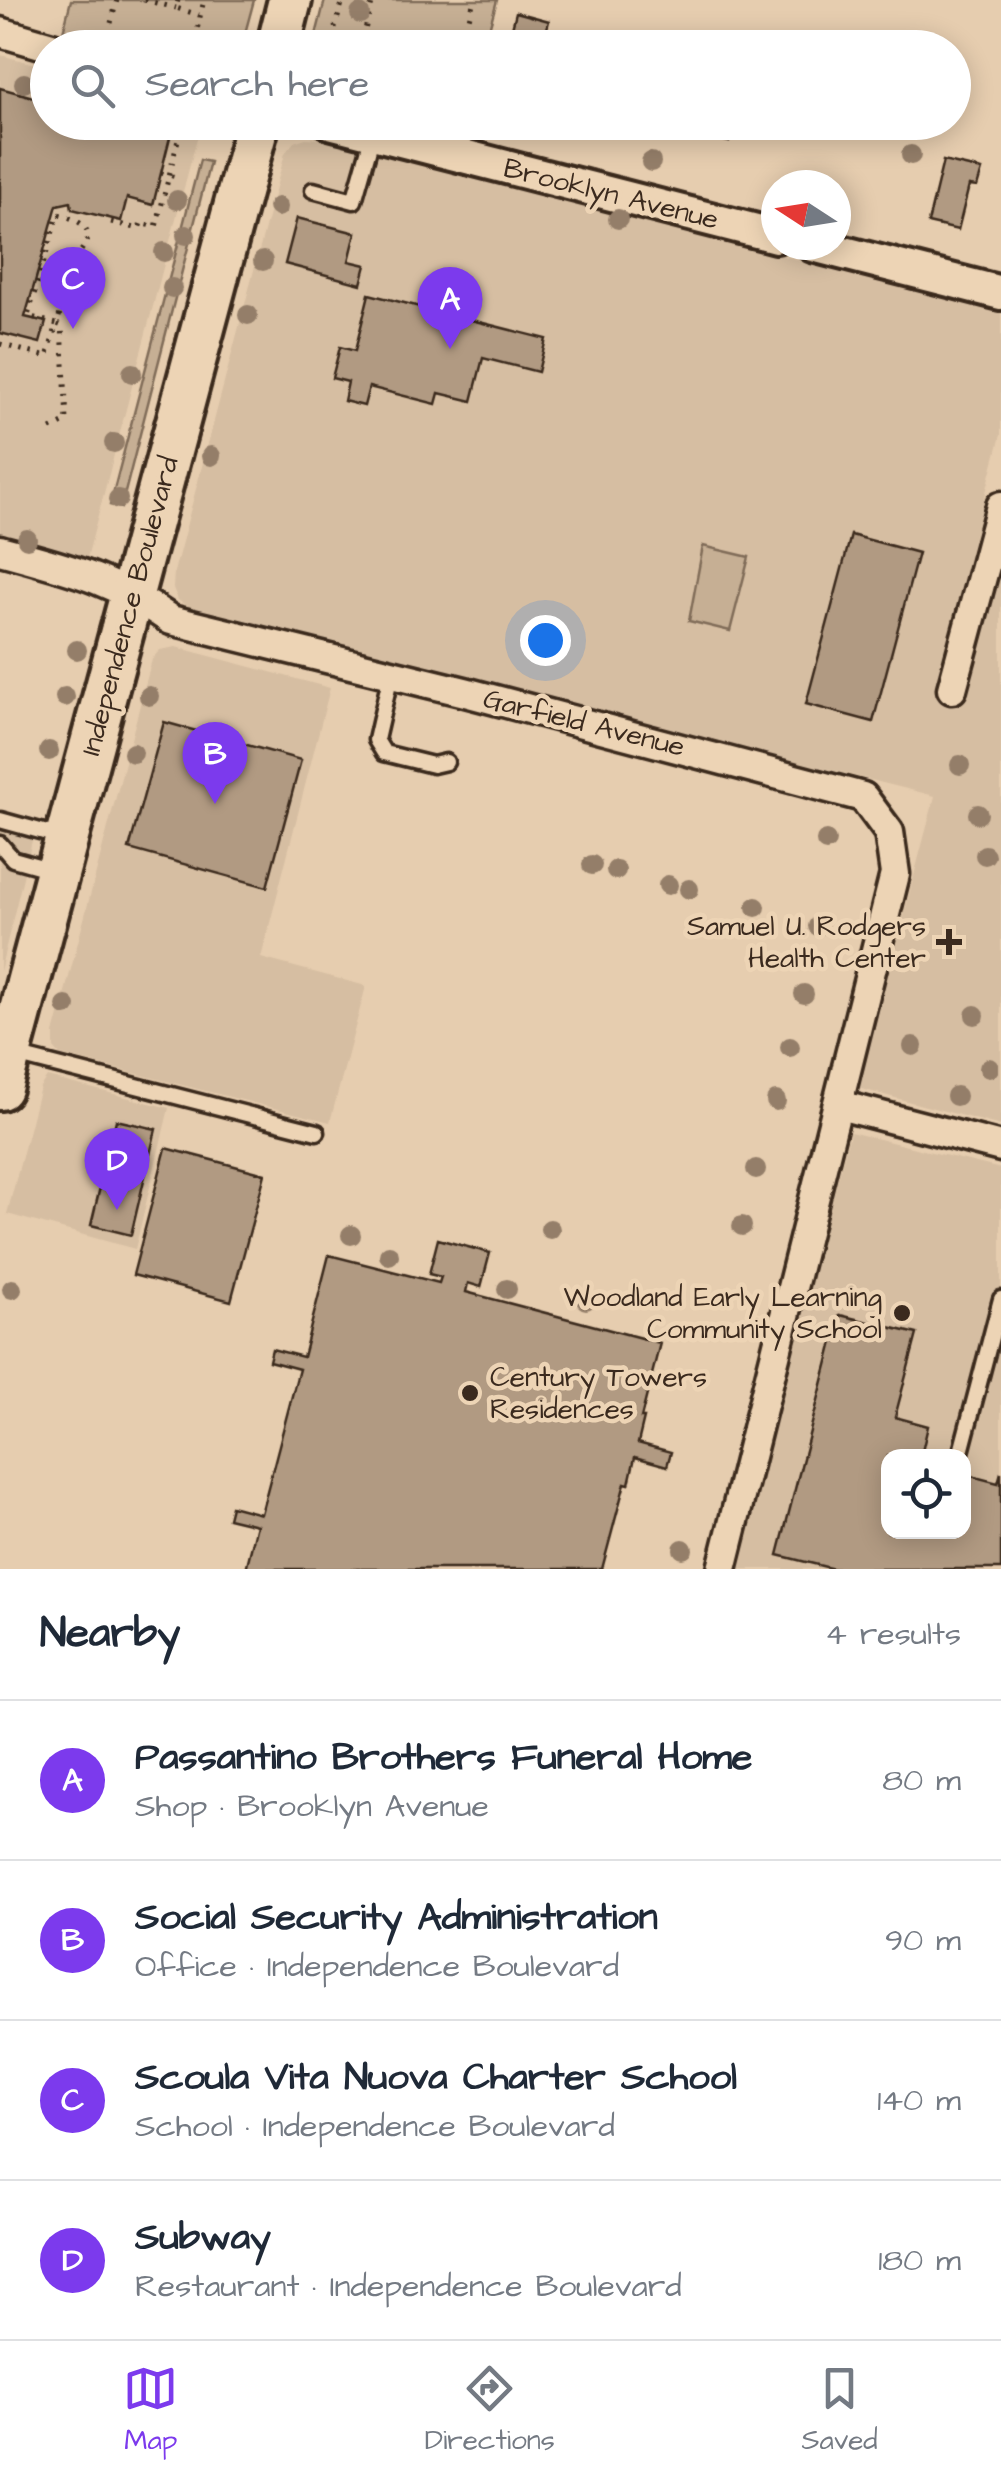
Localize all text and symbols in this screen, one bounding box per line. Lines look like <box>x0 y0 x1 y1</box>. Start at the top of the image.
search box <box>30 30 971 140</box>
icon: search <box>65 58 120 113</box>
text: Search here <box>145 59 369 111</box>
street label: Brooklyn Avenue <box>499 148 722 241</box>
north arrow <box>761 170 851 260</box>
pin: C <box>40 246 106 329</box>
pin: A <box>418 266 482 349</box>
street label: Independence Boulevard <box>71 452 189 760</box>
your location <box>520 615 571 666</box>
street label: Garfield Avenue <box>479 679 689 767</box>
pin: B <box>182 722 248 804</box>
place label: Samuel U. Rodgers Health Center <box>687 907 926 978</box>
marker: Samuel U. Rodgers Health Center <box>936 929 962 955</box>
pin: D <box>84 1128 150 1210</box>
place label: Woodland Early Learning Community School <box>563 1278 882 1351</box>
marker: Woodland Early Learning Community School <box>891 1302 913 1324</box>
place label: Century Towers Residences <box>490 1358 707 1429</box>
marker: Century Towers Residences <box>459 1382 481 1404</box>
map controls <box>881 1449 971 1539</box>
button: locate <box>881 1449 971 1539</box>
text: Nearby <box>40 1605 180 1663</box>
text: 4 results <box>825 1612 961 1657</box>
text: Passantino Brothers Funeral Home <box>135 1732 752 1784</box>
text: A <box>62 1758 83 1803</box>
text: 80 m <box>882 1758 961 1803</box>
text: Shop · Brooklyn Avenue <box>135 1784 489 1829</box>
text: Social Security Administration <box>135 1892 658 1944</box>
text: B <box>61 1918 84 1963</box>
text: 90 m <box>885 1918 961 1963</box>
text: Office · Independence Boulevard <box>135 1944 619 1989</box>
text: Scoula Vita Nuova Charter School <box>135 2052 737 2104</box>
text: C <box>61 2078 84 2123</box>
text: 140 m <box>877 2078 961 2123</box>
text: School · Independence Boulevard <box>135 2104 615 2149</box>
text: Subway <box>135 2212 271 2264</box>
text: D <box>62 2238 83 2283</box>
text: 180 m <box>878 2238 961 2283</box>
text: Restaurant · Independence Boulevard <box>135 2264 682 2309</box>
tab: Map <box>123 2361 178 2460</box>
tab: Directions <box>425 2361 555 2460</box>
tab: Saved <box>801 2361 878 2460</box>

